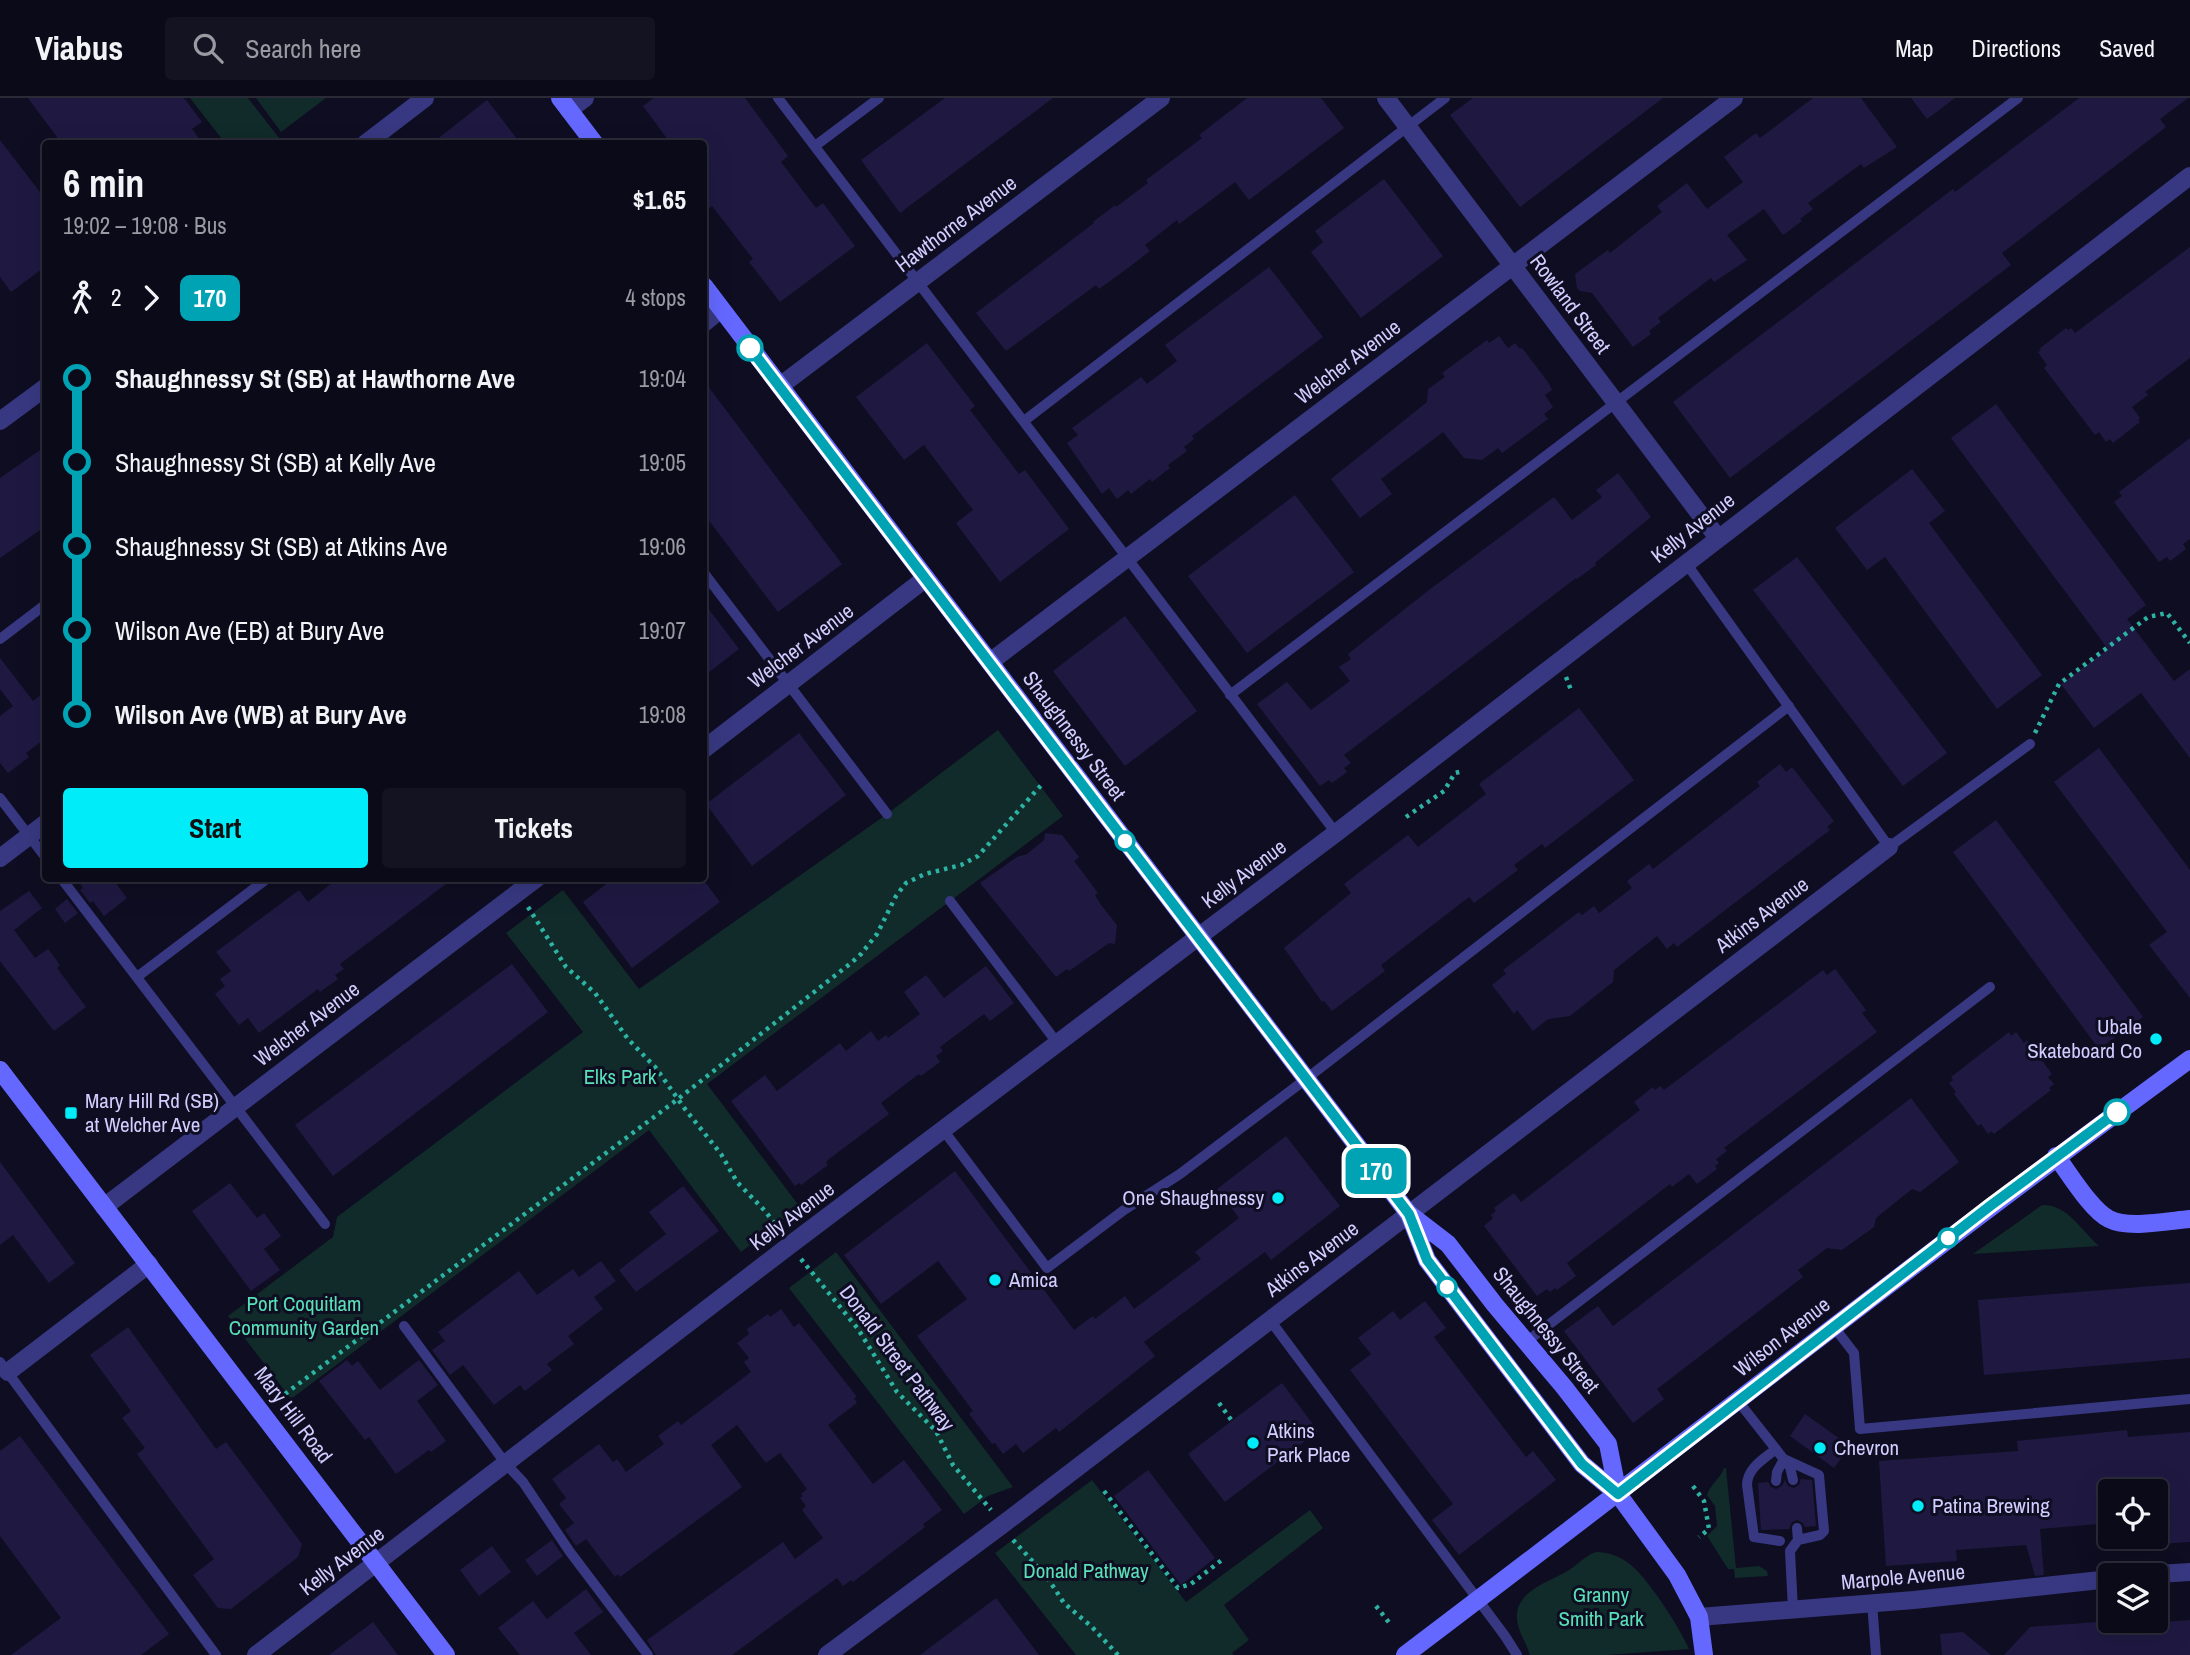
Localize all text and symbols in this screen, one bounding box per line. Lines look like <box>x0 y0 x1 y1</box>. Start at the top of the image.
search box <box>165 17 655 80</box>
text: Viabus <box>35 26 123 70</box>
icon: search <box>189 29 227 67</box>
text: Search here <box>245 31 361 66</box>
text: Map <box>1895 32 1933 64</box>
text: Directions <box>1971 32 2061 64</box>
text: Saved <box>2099 32 2155 64</box>
text: 6 min <box>63 158 144 209</box>
street label: Hawthorne Avenue <box>889 168 1022 279</box>
text: $1.65 <box>633 182 686 217</box>
text: 19:02 – 19:08 · Bus <box>63 210 227 241</box>
street label: Rowland Street <box>1523 248 1618 360</box>
icon: walk <box>63 279 101 317</box>
icon: forward <box>132 279 170 317</box>
text: 2 <box>111 282 122 313</box>
text: 170 <box>194 282 226 314</box>
text: 4 stops <box>625 282 686 313</box>
street label: Welcher Avenue <box>1289 312 1406 411</box>
unlabelled marker <box>737 335 763 361</box>
text: Shaughnessy St (SB) at Hawthorne Ave <box>115 361 515 396</box>
text: 19:04 <box>639 363 686 394</box>
text: Shaughnessy St (SB) at Kelly Ave <box>115 445 436 480</box>
text: 19:05 <box>639 447 686 478</box>
street label: Kelly Avenue <box>1645 486 1741 570</box>
text: Shaughnessy St (SB) at Atkins Ave <box>115 529 448 564</box>
text: 19:06 <box>639 531 686 562</box>
street label: Welcher Avenue <box>742 596 859 695</box>
text: Wilson Ave (EB) at Bury Ave <box>115 613 384 648</box>
text: 19:07 <box>639 615 686 646</box>
street label: Shaughnessy Street <box>1016 665 1133 807</box>
text: Wilson Ave (WB) at Bury Ave <box>115 697 407 732</box>
text: 19:08 <box>639 699 686 730</box>
button: Start <box>63 788 368 868</box>
button: Tickets <box>382 788 686 868</box>
unlabelled marker <box>1115 831 1135 851</box>
street label: Kelly Avenue <box>1195 832 1292 915</box>
street label: Atkins Avenue <box>1708 870 1814 960</box>
street label: Welcher Avenue <box>248 974 365 1073</box>
place label: Ubale Skateboard Co <box>2027 1012 2142 1065</box>
marker: Ubale Skateboard Co <box>2148 1031 2164 1047</box>
park label: Elks Park <box>584 1062 657 1091</box>
place label: Mary Hill Rd (SB) at Welcher Ave <box>85 1086 219 1139</box>
unlabelled marker <box>2104 1099 2130 1125</box>
marker: Mary Hill Rd (SB) at Welcher Ave <box>63 1105 79 1121</box>
line badge: 170 <box>1336 1148 1416 1194</box>
text: 170 <box>1360 1155 1392 1187</box>
street label: Kelly Avenue <box>743 1174 840 1257</box>
place label: One Shaughnessy <box>1122 1183 1264 1212</box>
marker: One Shaughnessy <box>1270 1190 1286 1206</box>
street label: Atkins Avenue <box>1258 1214 1364 1304</box>
unlabelled marker <box>1938 1228 1958 1248</box>
street label: Shaughnessy Street <box>1486 1260 1607 1399</box>
place label: Amica <box>1008 1265 1058 1294</box>
marker: Amica <box>987 1272 1003 1288</box>
unlabelled marker <box>1437 1277 1457 1297</box>
street label: Donald Street Pathway <box>833 1279 962 1437</box>
park label: Port Coquitlam Community Garden <box>229 1289 379 1342</box>
street label: Wilson Avenue <box>1728 1290 1836 1383</box>
street label: Mary Hill Road <box>248 1361 339 1469</box>
place label: Atkins Park Place <box>1266 1416 1350 1469</box>
place label: Chevron <box>1834 1433 1899 1462</box>
marker: Atkins Park Place <box>1245 1435 1261 1451</box>
marker: Chevron <box>1812 1440 1828 1456</box>
map controls <box>2098 1479 2168 1633</box>
button: locate <box>2098 1479 2168 1549</box>
place label: Patina Brewing <box>1932 1491 2050 1520</box>
marker: Patina Brewing <box>1910 1498 1926 1514</box>
street label: Kelly Avenue <box>293 1519 390 1602</box>
park label: Donald Pathway <box>1023 1556 1149 1585</box>
street label: Marpole Avenue <box>1840 1557 1966 1596</box>
button: layers <box>2098 1563 2168 1633</box>
park label: Granny Smith Park <box>1558 1580 1644 1633</box>

